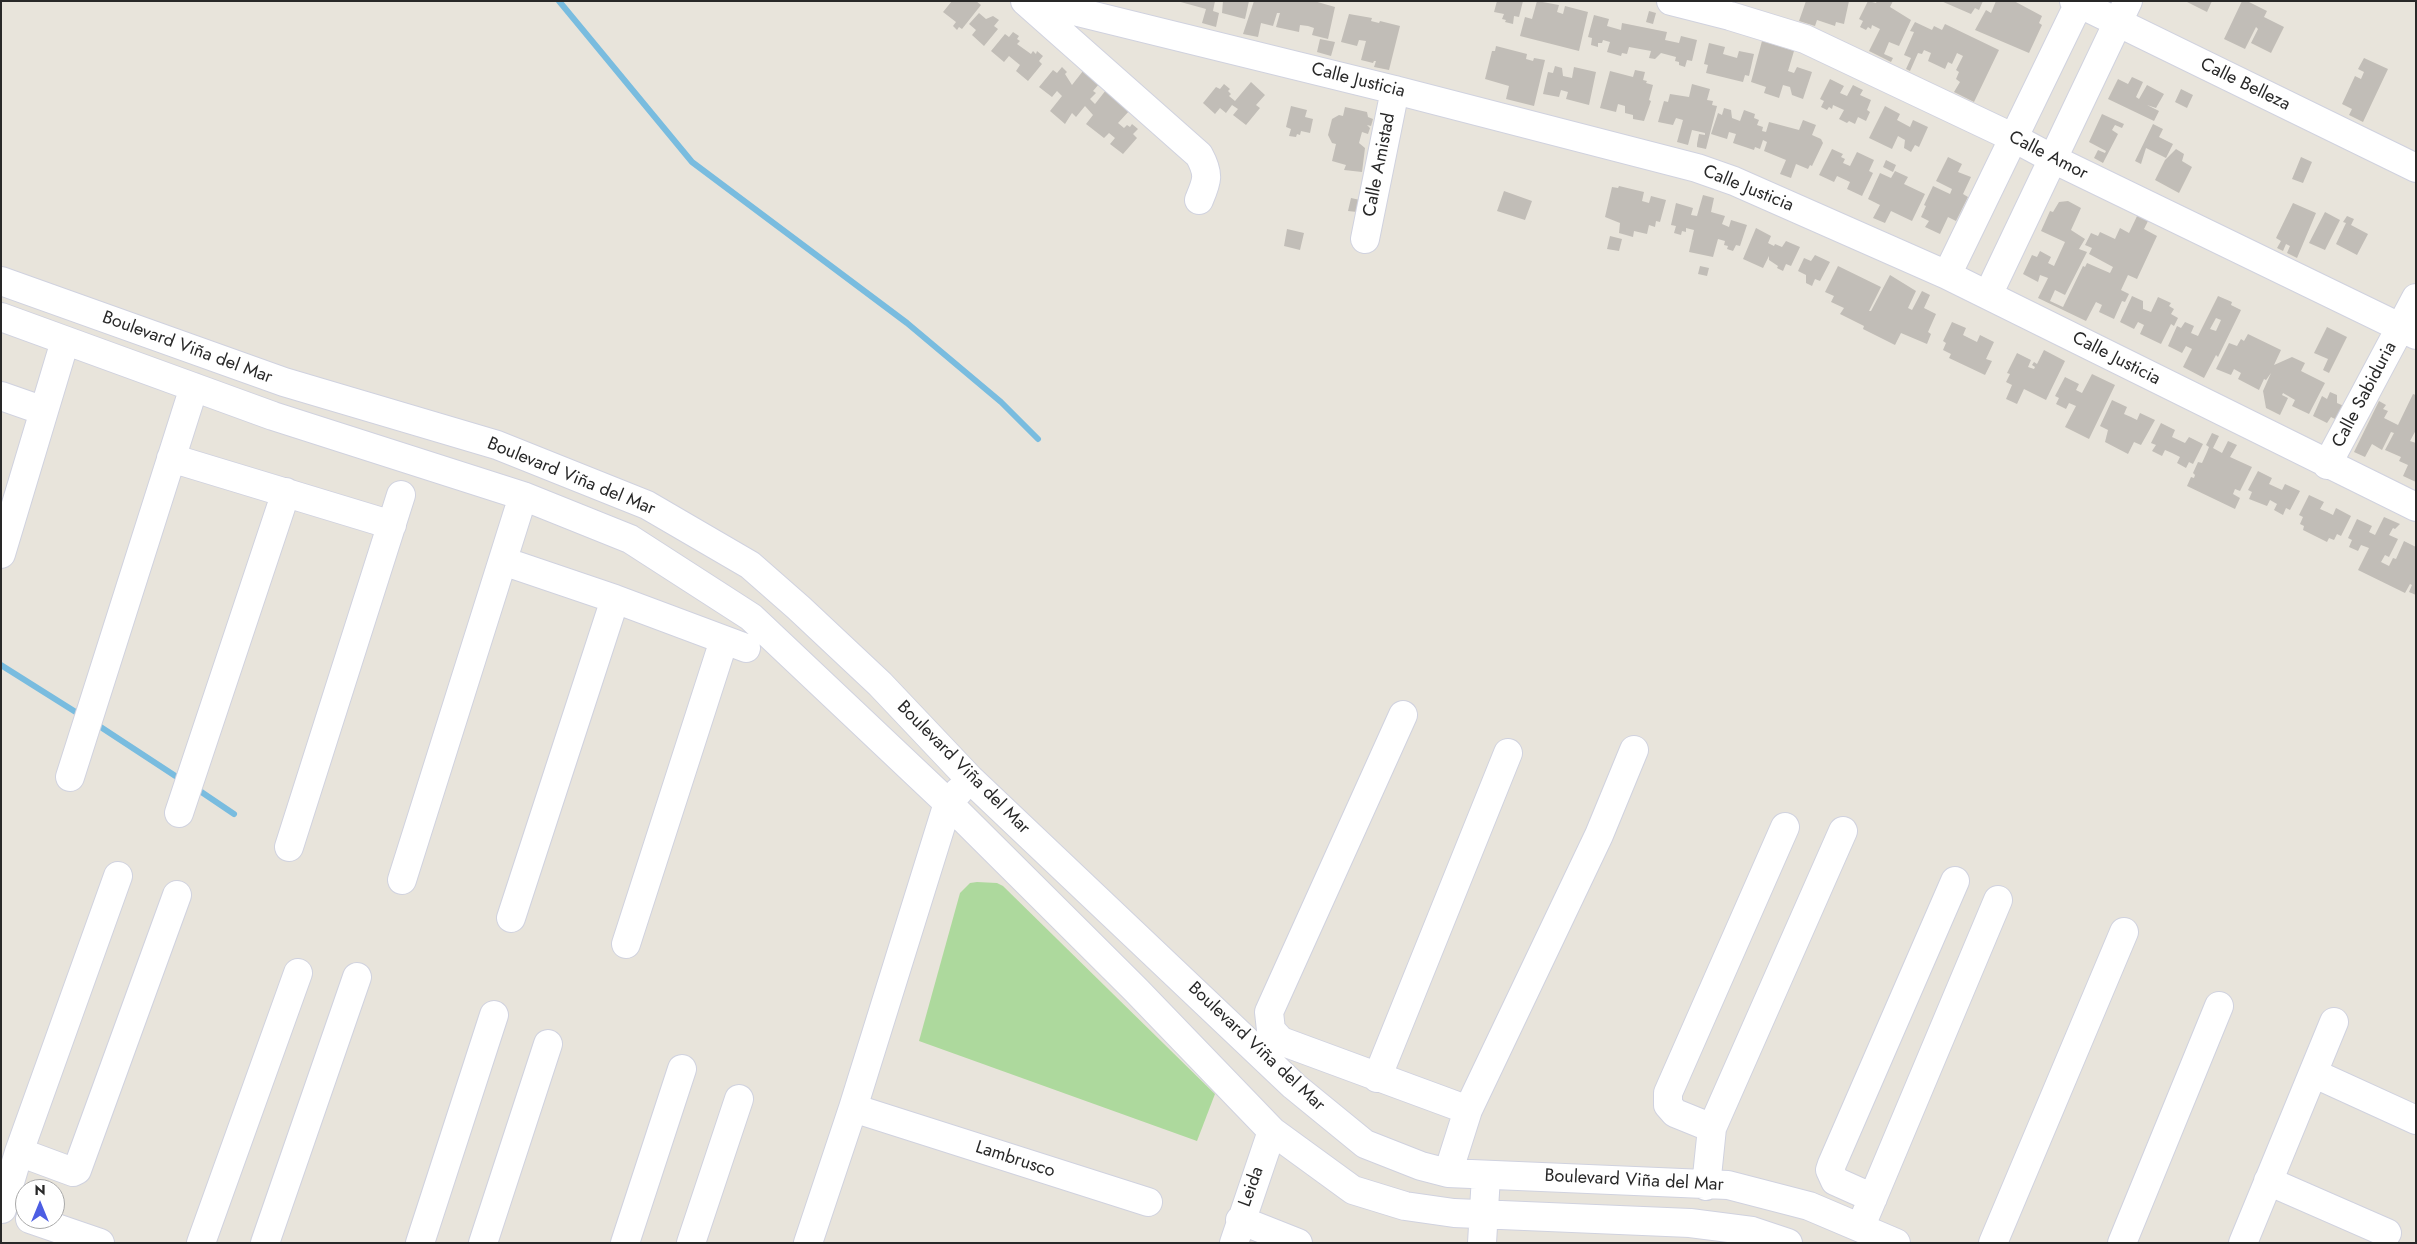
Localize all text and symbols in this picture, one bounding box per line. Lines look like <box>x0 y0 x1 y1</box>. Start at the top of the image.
street label: Calle Belleza <box>2196 54 2294 116</box>
street label: Calle Justicia <box>1309 59 1407 103</box>
street label: Calle Amistad <box>1359 111 1401 219</box>
street label: Calle Amor <box>2005 127 2091 185</box>
street label: Calle Justicia <box>1699 161 1797 217</box>
street label: Boulevard Viña del Mar <box>99 307 275 389</box>
street label: Calle Justicia <box>2068 328 2164 390</box>
street label: Calle Sabiduria <box>2328 338 2402 452</box>
street label: Boulevard Viña del Mar <box>484 433 658 521</box>
street label: Boulevard Viña del Mar <box>892 697 1034 839</box>
street label: Boulevard Viña del Mar <box>1183 978 1329 1116</box>
street label: Lambrusco <box>972 1137 1058 1183</box>
street label: Leida <box>1235 1164 1269 1210</box>
street label: Boulevard Viña del Mar <box>1544 1166 1724 1196</box>
north arrow <box>15 1179 65 1229</box>
text: N <box>34 1180 46 1200</box>

